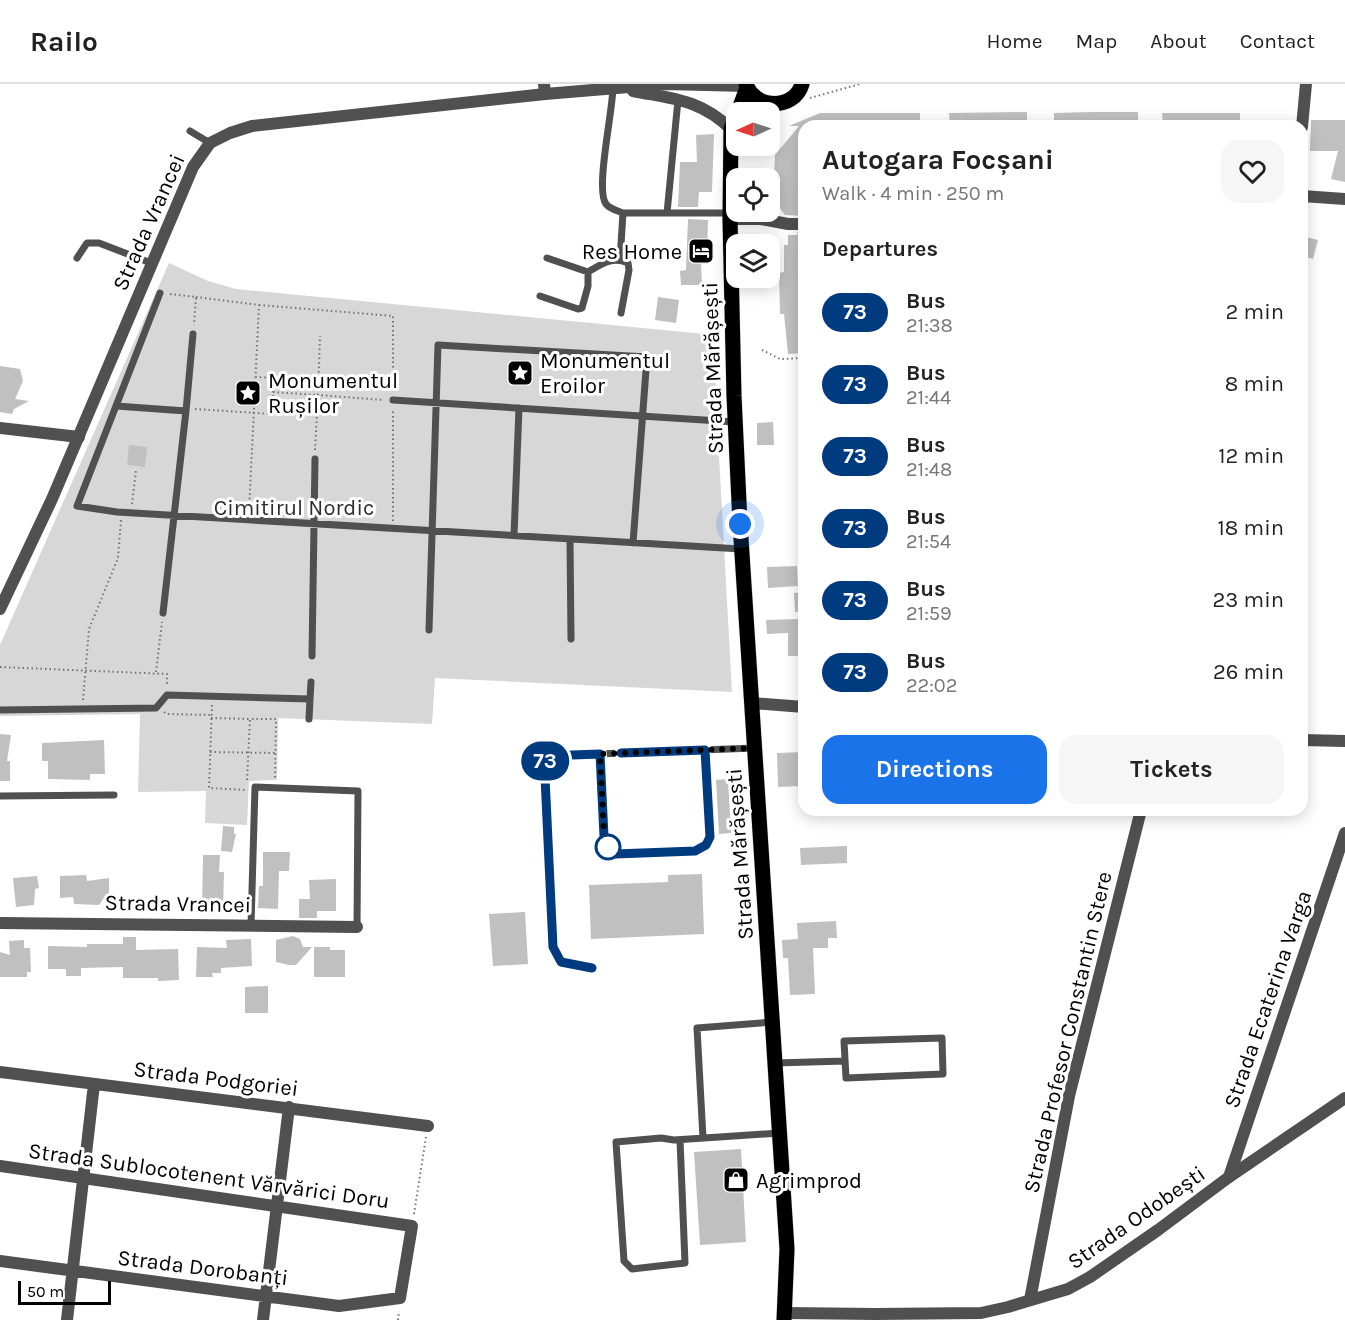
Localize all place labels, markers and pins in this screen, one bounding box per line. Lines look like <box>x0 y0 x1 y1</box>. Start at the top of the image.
hotel icon: Res Home <box>686 236 716 266</box>
place label: Res Home <box>582 239 682 265</box>
place label: Monumentul Eroilor <box>540 348 670 399</box>
place icon: Monumentul Eroilor <box>505 358 535 388</box>
place label: Monumentul Rușilor <box>268 368 398 419</box>
place icon: Monumentul Rușilor <box>233 378 263 408</box>
unlabelled marker <box>595 834 621 860</box>
shop icon: Agrimprod <box>721 1165 751 1195</box>
place label: Agrimprod <box>756 1168 862 1194</box>

